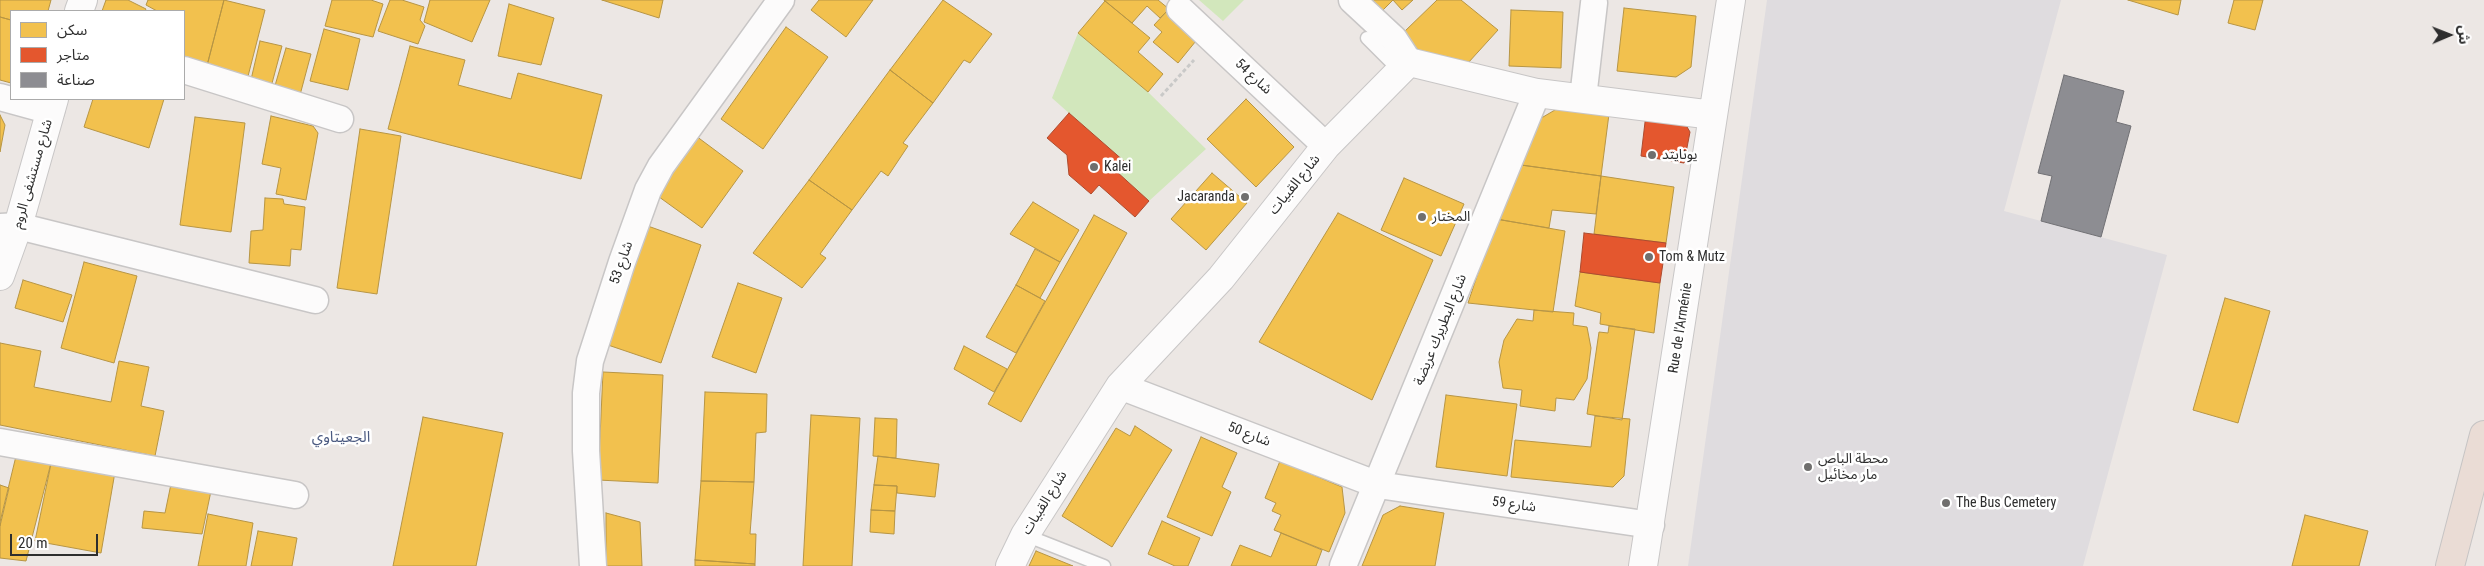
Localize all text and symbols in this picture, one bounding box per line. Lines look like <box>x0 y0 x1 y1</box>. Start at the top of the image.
legend <box>10 10 185 100</box>
north arrow <box>2424 10 2474 60</box>
text: سكن <box>57 21 87 39</box>
text: ش <box>2456 25 2472 44</box>
text: متاجر <box>57 46 90 64</box>
street label: شارع 54 <box>1231 56 1275 98</box>
text: صناعة <box>57 71 95 89</box>
street label: شارع مستشفى الروم <box>9 117 57 231</box>
place label: يونايتد <box>1662 147 1697 163</box>
marker: يونايتد <box>1646 149 1658 161</box>
street label: شارع القبيات <box>1266 152 1324 218</box>
place label: Kalei <box>1104 159 1131 175</box>
marker: Kalei <box>1088 161 1100 173</box>
place label: Jacaranda <box>1177 189 1235 205</box>
marker: Jacaranda <box>1239 191 1251 203</box>
place label: المختار <box>1432 209 1470 225</box>
marker: المختار <box>1416 211 1428 223</box>
street label: شارع 53 <box>607 239 637 287</box>
place label: Tom & Mutz <box>1659 249 1725 265</box>
marker: Tom & Mutz <box>1643 251 1655 263</box>
street label: شارع البطريرك عريضة <box>1411 272 1471 388</box>
street label: Rue de l'Arménie <box>1666 281 1696 375</box>
street label: شارع 50 <box>1225 419 1273 451</box>
district label: الجعيتاوي <box>312 429 370 447</box>
place label: محطة الباص مار مخائيل <box>1818 451 1888 484</box>
marker: محطة الباص مار مخائيل <box>1802 461 1814 473</box>
street label: شارع القبيات <box>1019 468 1071 538</box>
street label: شارع 59 <box>1491 494 1537 516</box>
place label: The Bus Cemetery <box>1956 495 2056 511</box>
marker: The Bus Cemetery <box>1940 497 1952 509</box>
scale bar <box>12 524 100 556</box>
text: 20 m <box>18 534 48 552</box>

